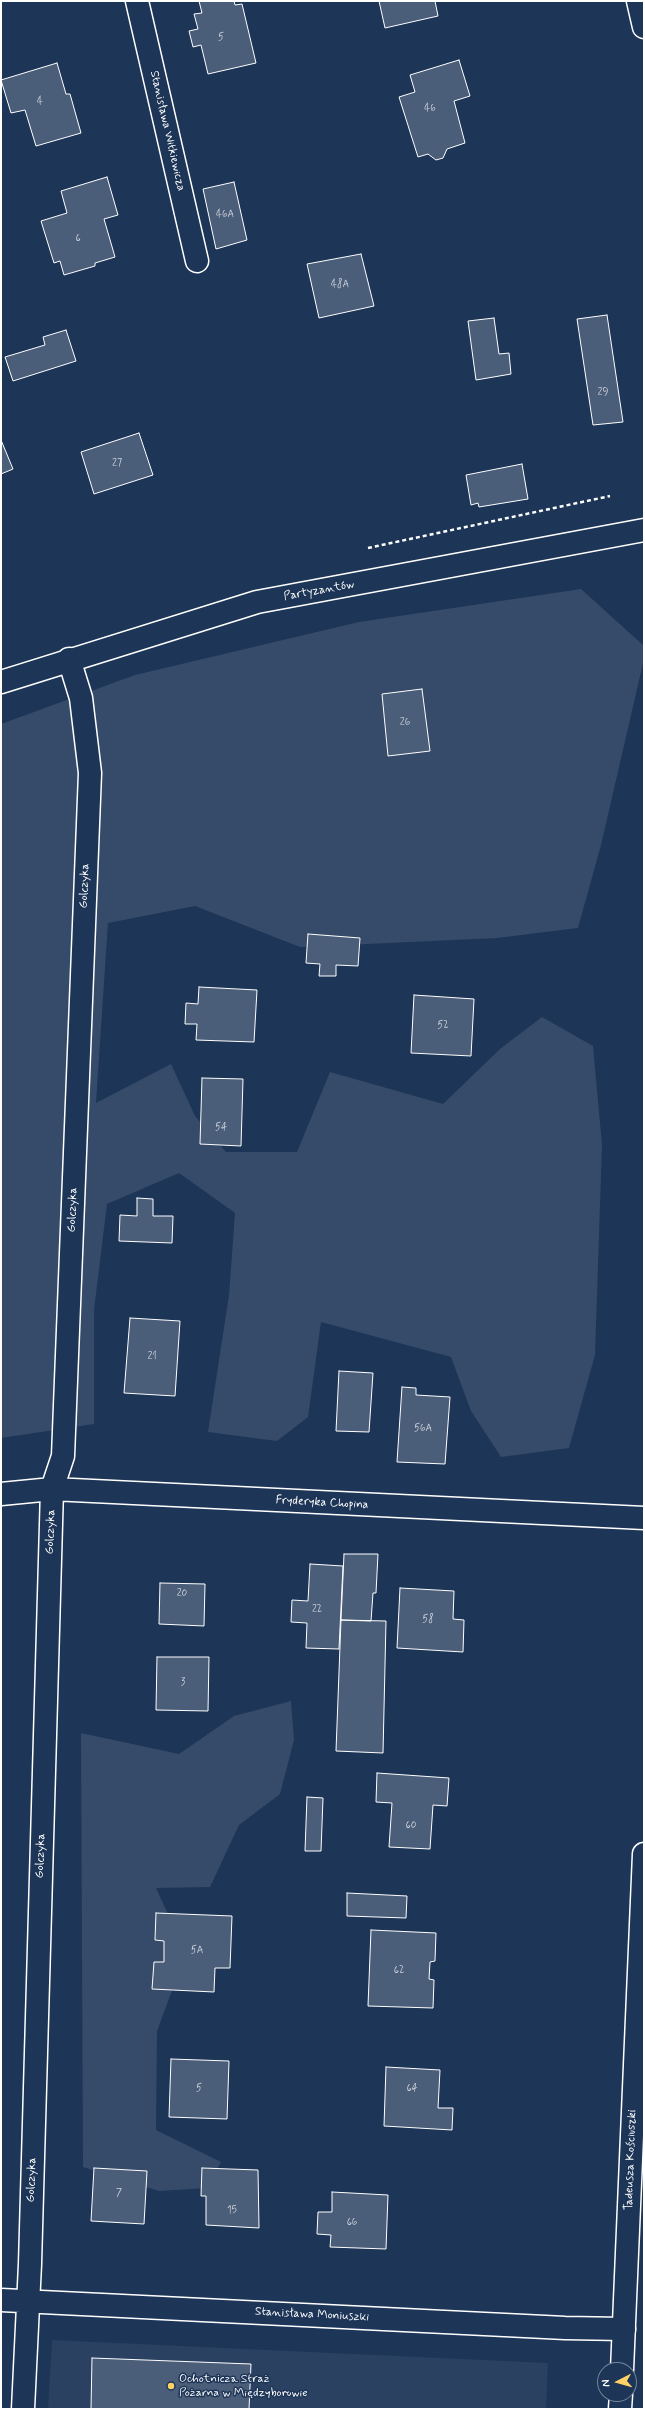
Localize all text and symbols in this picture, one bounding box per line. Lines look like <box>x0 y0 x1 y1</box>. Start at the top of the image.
house number: 5 <box>218 32 224 44</box>
street label: Stanisława Witkiewicza <box>146 69 188 193</box>
house number: 4 <box>37 96 43 108</box>
house number: 46 <box>424 103 436 115</box>
house number: 46A <box>216 209 234 221</box>
house number: 6 <box>75 233 81 245</box>
house number: 48A <box>331 279 349 291</box>
house number: 29 <box>598 387 608 399</box>
house number: 27 <box>112 458 122 470</box>
street label: Partyzantów <box>283 578 355 604</box>
house number: 26 <box>400 717 410 729</box>
street label: Golczyka <box>77 863 93 909</box>
house number: 52 <box>437 1020 449 1032</box>
house number: 54 <box>215 1122 227 1134</box>
street label: Golczyka <box>65 1187 81 1233</box>
house number: 21 <box>147 1351 157 1363</box>
house number: 56A <box>414 1423 432 1435</box>
street label: Fryderyka Chopina <box>275 1493 369 1513</box>
street label: Golczyka <box>43 1509 59 1555</box>
house number: 20 <box>177 1588 187 1600</box>
house number: 22 <box>312 1604 322 1616</box>
house number: 58 <box>422 1614 434 1626</box>
house number: 3 <box>181 1677 185 1689</box>
house number: 60 <box>406 1820 416 1832</box>
street label: Golczyka <box>33 1833 49 1879</box>
house number: 5A <box>191 1945 203 1957</box>
house number: 62 <box>394 1965 404 1977</box>
house number: 5 <box>196 2083 202 2095</box>
house number: 64 <box>406 2083 418 2095</box>
street label: Tadeusza Kościuszki <box>622 2109 640 2211</box>
street label: Golczyka <box>24 2157 40 2203</box>
house number: 7 <box>116 2188 122 2200</box>
house number: 15 <box>227 2205 237 2217</box>
house number: 66 <box>347 2217 357 2229</box>
street label: Stanisława Moniuszki <box>255 2305 369 2325</box>
north arrow <box>597 2362 637 2402</box>
place label: Ochotnicza Straż Pożarna w Międzyborowie <box>179 2372 308 2400</box>
text: N <box>599 2379 613 2388</box>
marker: Ochotnicza Straż Pożarna w Międzyborowie <box>166 2381 176 2391</box>

